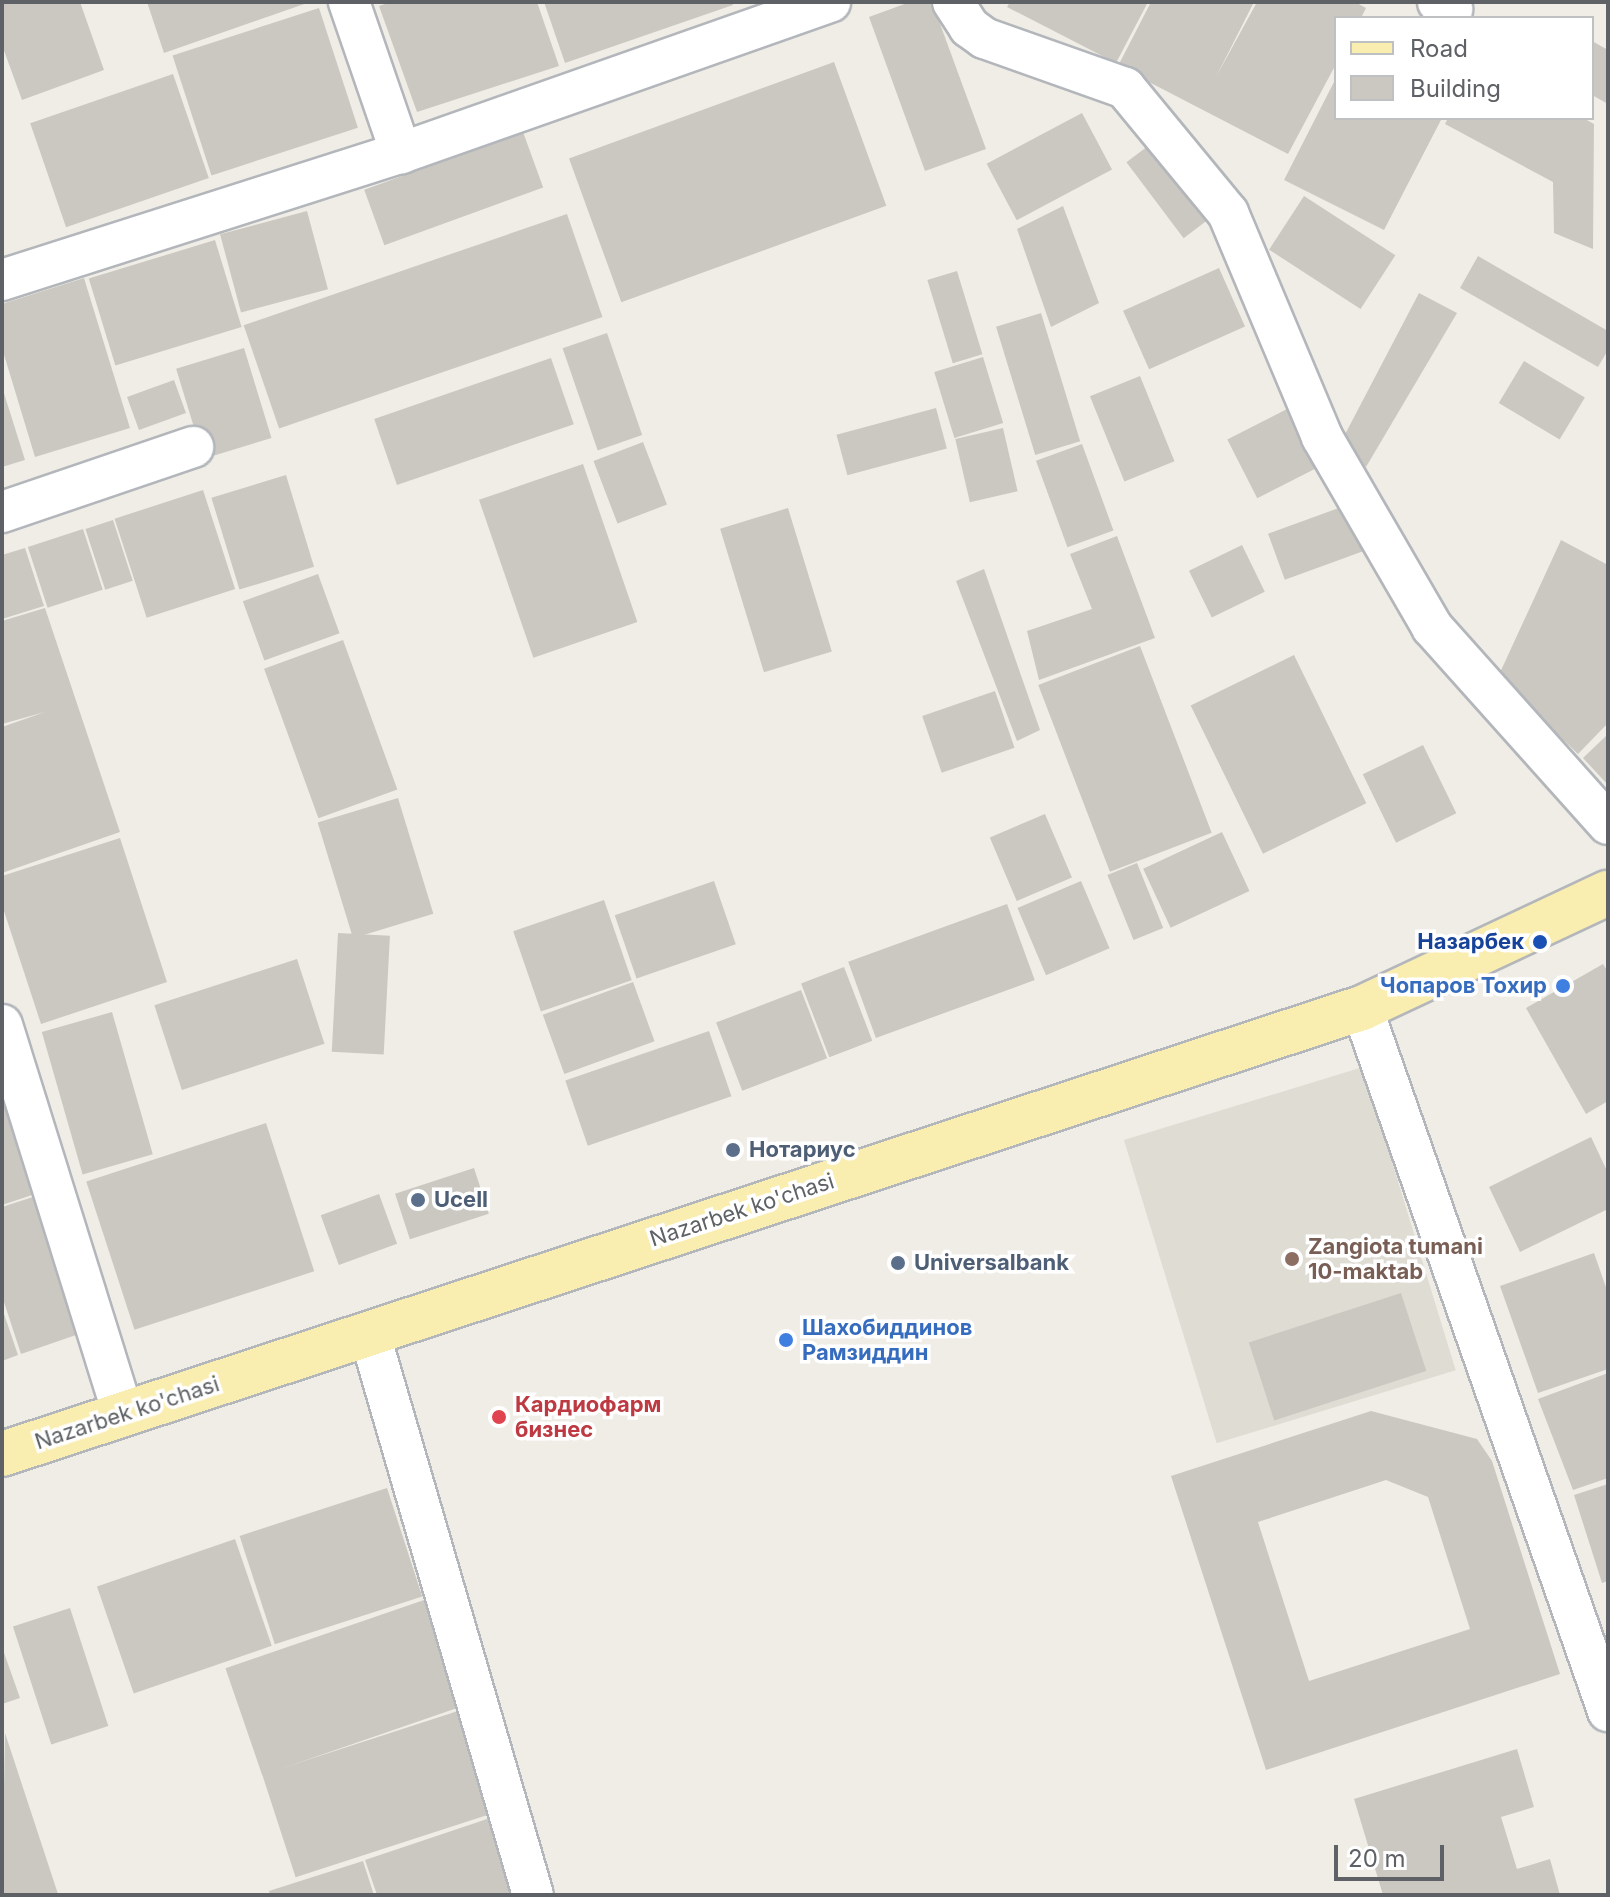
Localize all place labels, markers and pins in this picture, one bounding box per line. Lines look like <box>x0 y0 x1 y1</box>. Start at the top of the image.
place label: Назарбек <box>1417 929 1524 955</box>
marker: Назарбек <box>1531 933 1549 951</box>
place label: Чопаров Тохир <box>1380 973 1547 999</box>
marker: Чопаров Тохир <box>1554 977 1572 995</box>
place label: Нотариус <box>749 1137 856 1163</box>
marker: Нотариус <box>724 1141 742 1159</box>
place label: Ucell <box>434 1187 488 1213</box>
marker: Ucell <box>409 1191 427 1209</box>
place label: Zangiota tumani 10-maktab <box>1308 1233 1483 1284</box>
place label: Universalbank <box>914 1250 1069 1276</box>
marker: Zangiota tumani 10-maktab <box>1283 1250 1301 1268</box>
marker: Universalbank <box>889 1254 907 1272</box>
place label: Шахобиддинов Рамзиддин <box>802 1314 972 1366</box>
marker: Шахобиддинов Рамзиддин <box>777 1331 795 1349</box>
place label: Кардиофарм бизнес <box>515 1391 661 1442</box>
marker: Кардиофарм бизнес <box>490 1408 508 1426</box>

